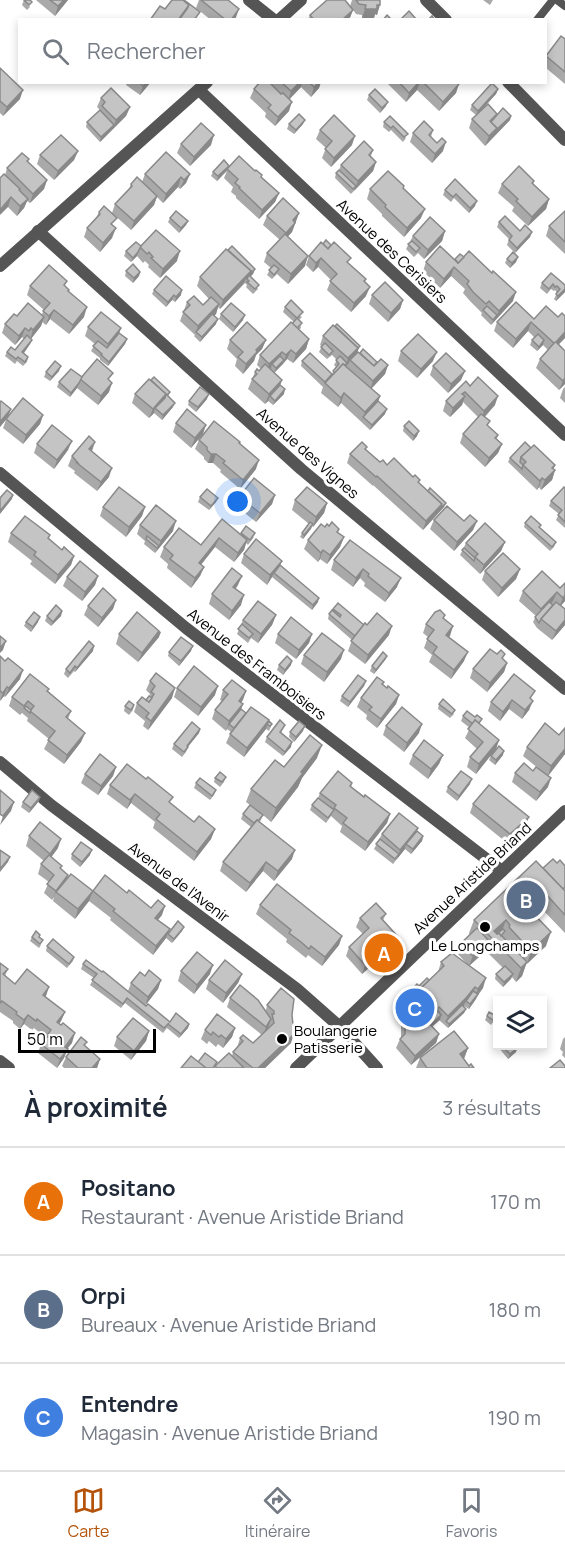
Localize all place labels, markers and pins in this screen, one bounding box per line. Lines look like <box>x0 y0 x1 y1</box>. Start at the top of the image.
pin: B <box>506 878 546 922</box>
marker: Le Longchamps <box>478 920 492 934</box>
pin: A <box>364 930 404 976</box>
place label: Le Longchamps <box>431 935 539 956</box>
pin: C <box>396 986 434 1030</box>
place label: Boulangerie Patisserie <box>294 1020 377 1058</box>
marker: Boulangerie Patisserie <box>275 1032 289 1046</box>

